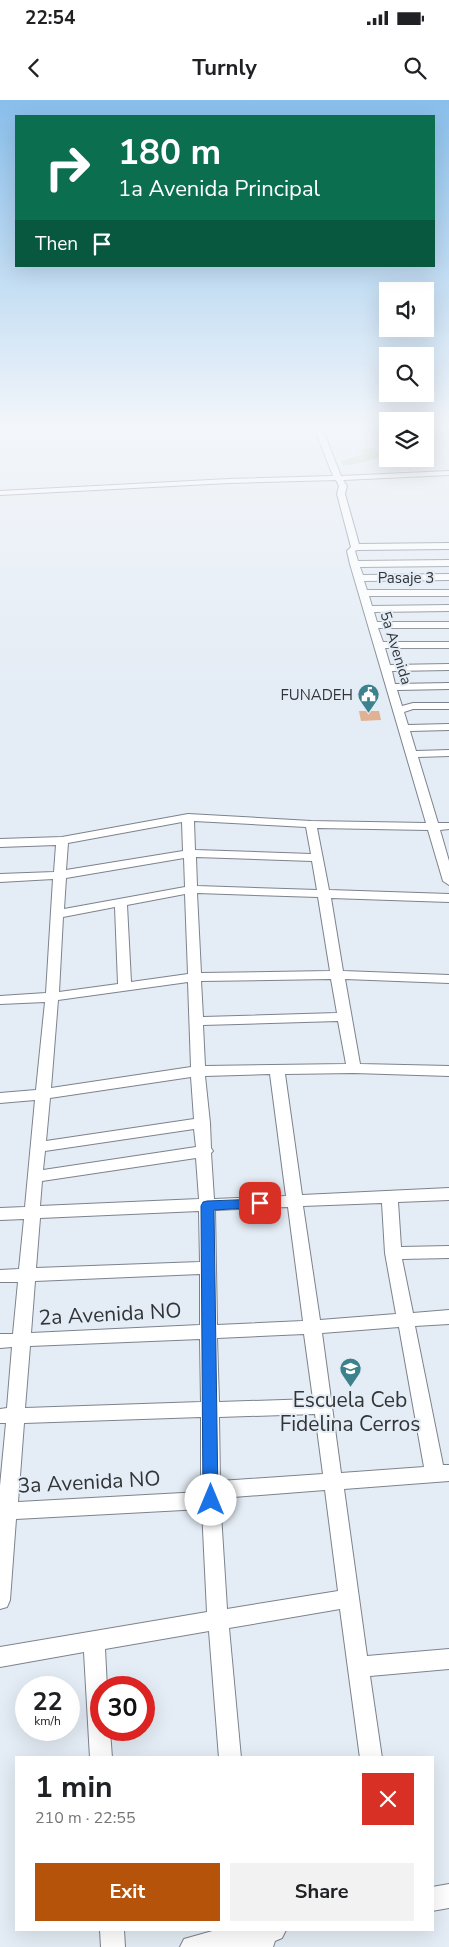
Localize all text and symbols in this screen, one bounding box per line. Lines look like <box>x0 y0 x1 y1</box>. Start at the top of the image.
text: 22:54 <box>25 5 75 31</box>
text: Turnly <box>192 53 257 83</box>
icon: back <box>20 54 48 82</box>
icon: search <box>401 54 429 82</box>
text: 180 m <box>118 129 221 176</box>
icon: right <box>35 135 100 200</box>
text: 1a Avenida Principal <box>118 174 320 204</box>
icon: arrive <box>88 230 116 258</box>
text: Then <box>35 231 78 257</box>
map controls <box>379 282 434 467</box>
button: sound <box>379 282 434 337</box>
button: search <box>379 347 434 402</box>
button: layers <box>379 412 434 467</box>
street label: Pasaje 3 <box>378 568 434 588</box>
street label: 5a Avenida <box>375 609 417 687</box>
public building icon: FUNADEH <box>357 683 381 714</box>
place label: FUNADEH <box>281 685 353 705</box>
pin <box>239 1182 281 1224</box>
icon: arrive <box>246 1189 274 1217</box>
street label: 2a Avenida NO <box>38 1296 182 1332</box>
school or university icon: Escuela Ceb Fidelina Cerros <box>338 1356 362 1387</box>
place label: Escuela Ceb Fidelina Cerros <box>280 1386 420 1438</box>
street label: 3a Avenida NO <box>17 1464 161 1500</box>
position arrow <box>184 1473 236 1525</box>
speed limit sign: 30 <box>90 1676 155 1741</box>
text: 22 <box>32 1685 63 1719</box>
text: km/h <box>34 1713 61 1729</box>
text: 1 min <box>35 1767 113 1808</box>
button: close <box>362 1773 414 1825</box>
text: 210 m · 22:55 <box>35 1807 136 1829</box>
button: Exit <box>35 1863 220 1921</box>
button: Share <box>230 1863 414 1921</box>

